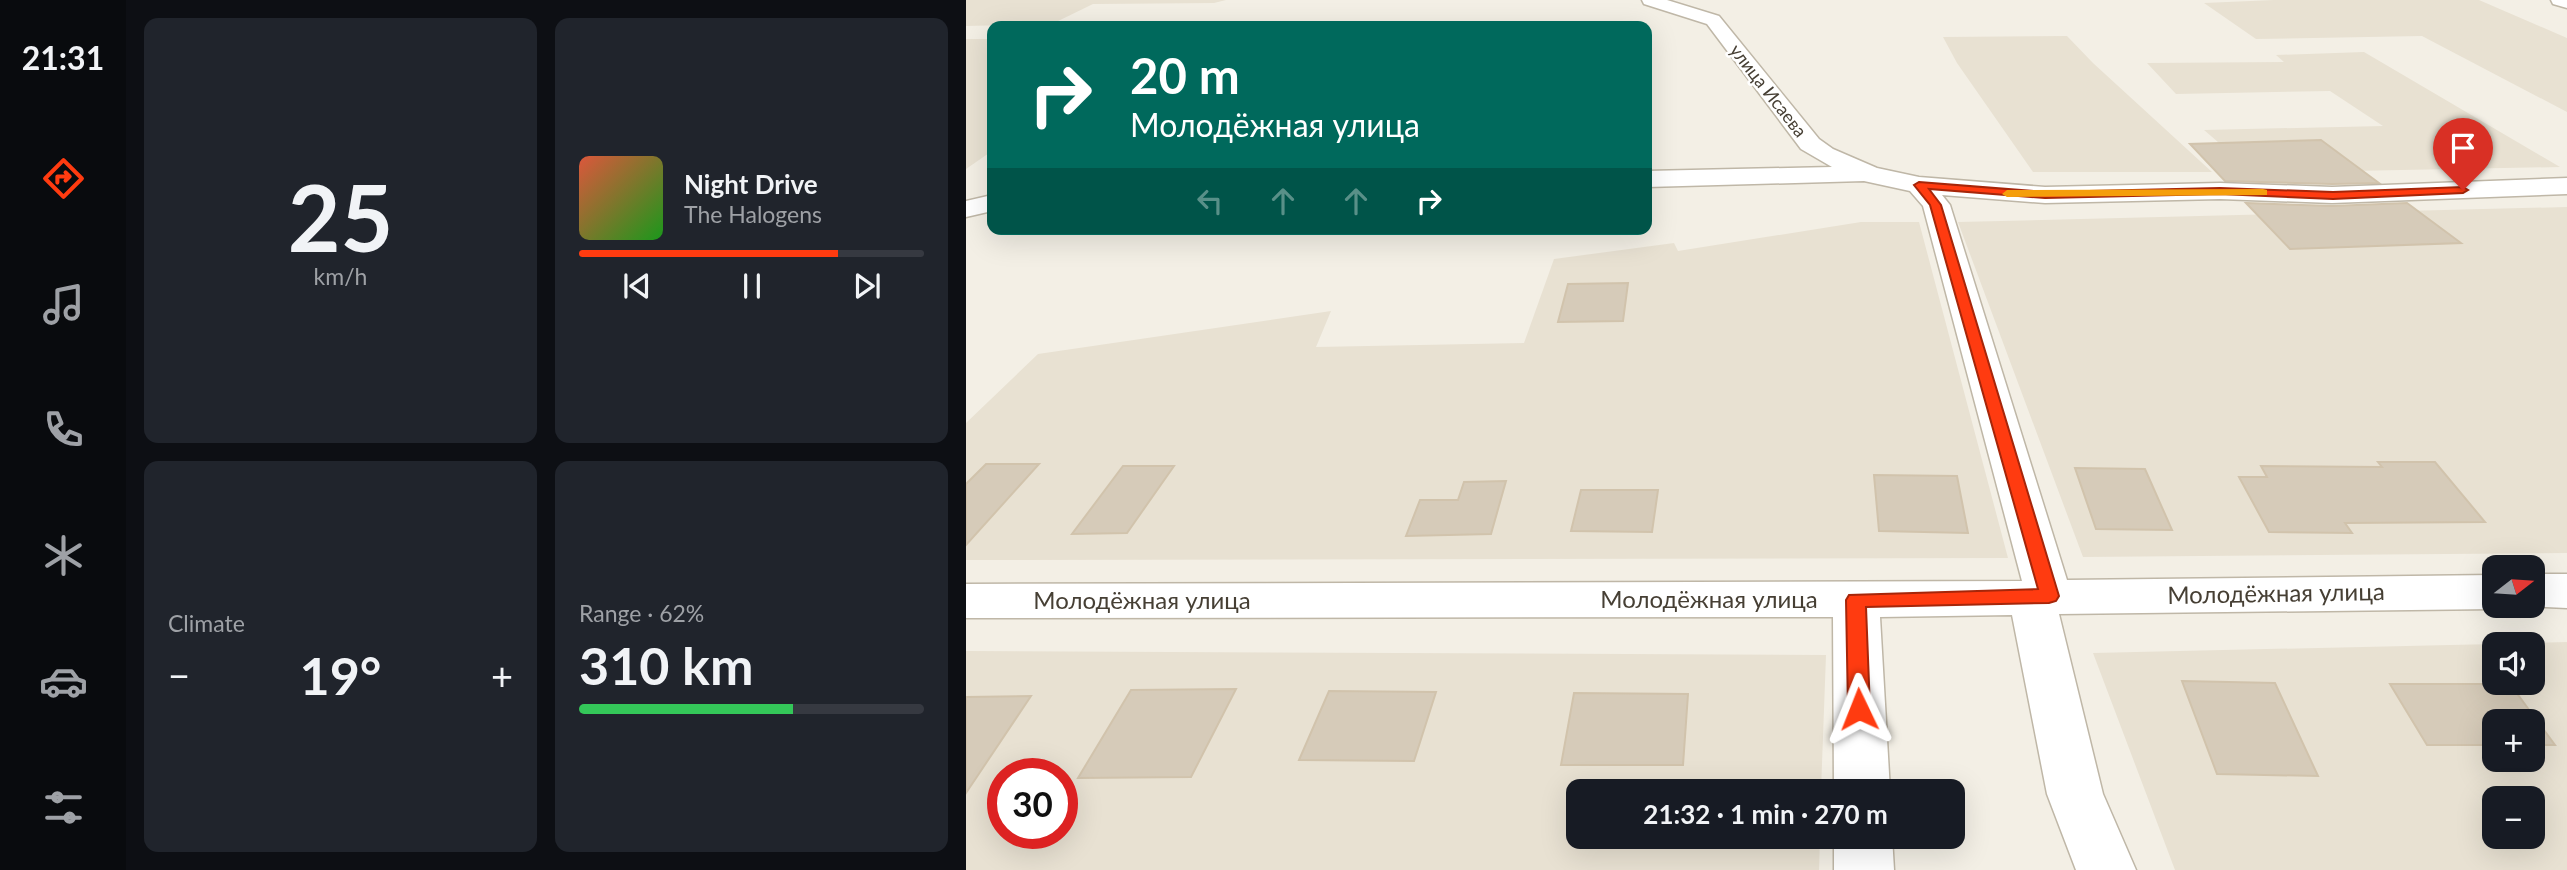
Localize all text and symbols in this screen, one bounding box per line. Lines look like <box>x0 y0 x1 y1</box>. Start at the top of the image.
text: 21:31 <box>22 38 104 77</box>
street label: улица Исаева <box>1726 39 1812 141</box>
text: 20 m <box>1130 46 1240 104</box>
icon: right <box>1015 49 1106 140</box>
text: Молодёжная улица <box>1130 105 1420 144</box>
pin <box>2433 118 2493 190</box>
icon: arrive <box>2444 129 2482 167</box>
icon: directions <box>39 154 88 203</box>
text: 25 <box>288 162 393 271</box>
text: Night Drive <box>684 168 818 200</box>
icon: left <box>1191 182 1229 220</box>
icon: ahead <box>1264 182 1302 220</box>
icon: ahead <box>1337 182 1375 220</box>
icon: right <box>1410 182 1448 220</box>
text: The Halogens <box>684 200 822 228</box>
text: km/h <box>314 262 367 290</box>
icon: previous <box>618 267 656 305</box>
icon: pause <box>733 267 771 305</box>
icon: next <box>848 267 886 305</box>
icon: music <box>39 280 88 329</box>
icon: phone <box>39 405 88 454</box>
icon: climate <box>39 531 88 580</box>
north arrow <box>2482 555 2544 618</box>
map controls <box>2482 555 2545 849</box>
street label: Молодёжная улица <box>2167 576 2385 609</box>
street label: Молодёжная улица <box>1600 584 1818 613</box>
street label: Молодёжная улица <box>1033 585 1251 614</box>
text: Range · 62% <box>579 599 704 627</box>
text: Climate <box>168 609 245 637</box>
button: sound <box>2482 632 2545 695</box>
text: 310 km <box>579 634 753 696</box>
text: 19° <box>300 644 381 706</box>
text: − <box>168 652 190 698</box>
text: + <box>491 652 513 698</box>
icon: car <box>39 657 88 706</box>
position arrow <box>1822 672 1896 746</box>
button: + <box>2482 709 2545 772</box>
speed limit sign: 30 <box>987 758 1078 849</box>
icon: filters <box>39 783 88 832</box>
button: − <box>2482 786 2545 849</box>
text: 21:32 · 1 min · 270 m <box>1643 798 1888 830</box>

